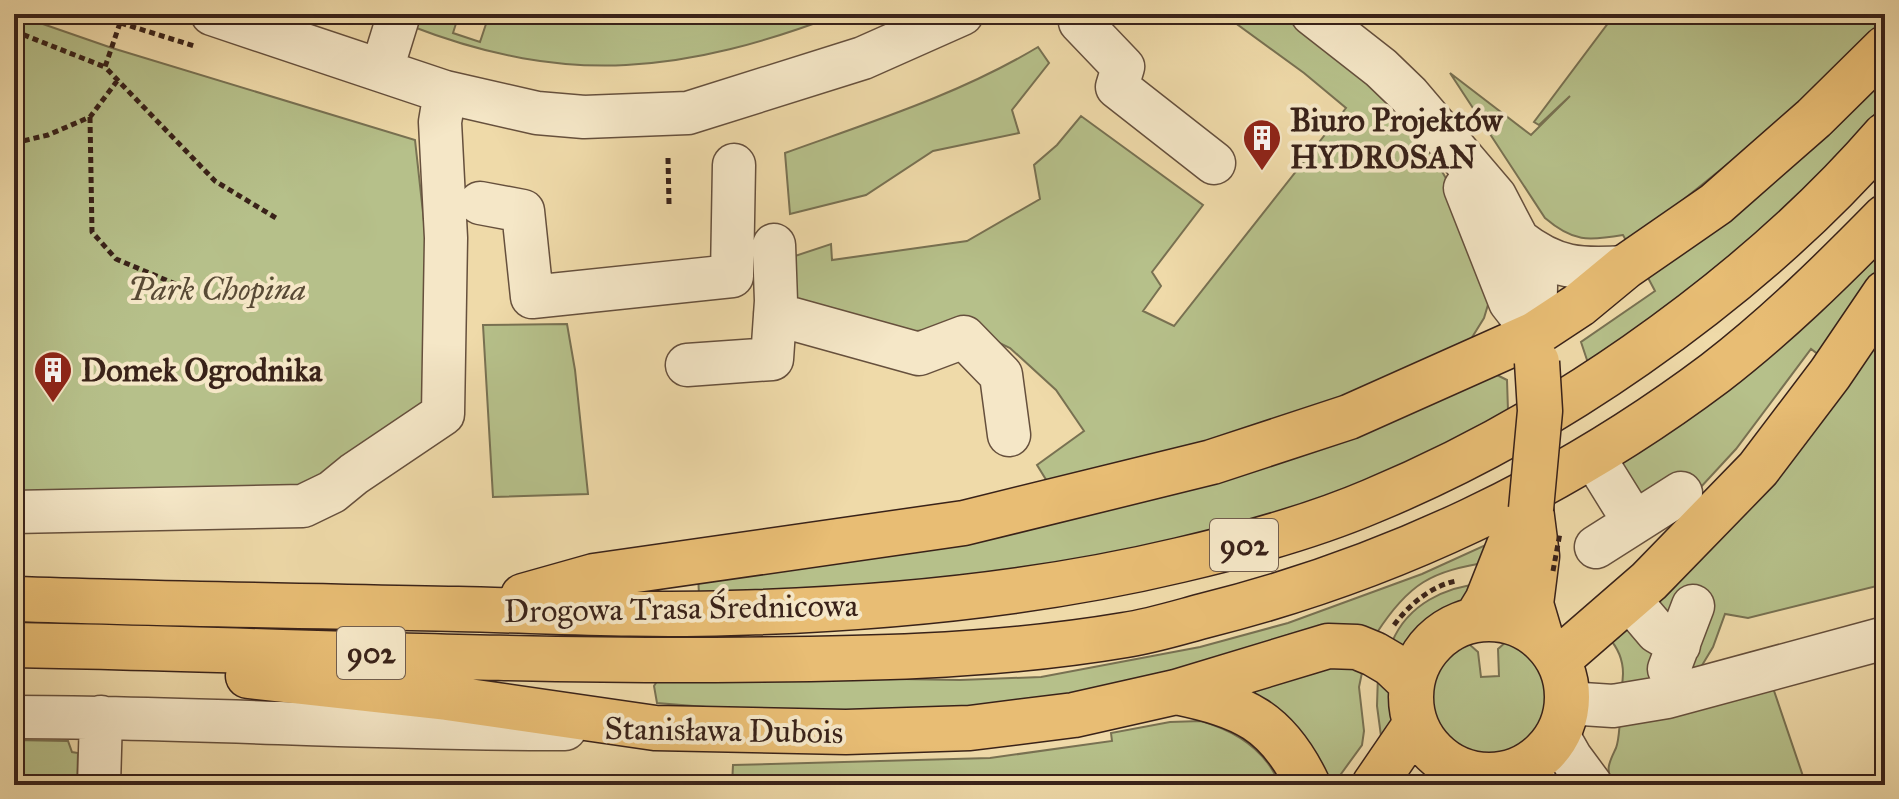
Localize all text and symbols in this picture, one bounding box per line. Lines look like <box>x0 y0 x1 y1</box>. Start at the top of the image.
place label: Biuro Projektów HYDROSAN <box>1290 101 1503 177</box>
building icon: Biuro Projektów HYDROSAN <box>1241 117 1283 172</box>
park label: Park Chopina <box>128 270 306 309</box>
building icon: Domek Ogrodnika <box>32 349 74 404</box>
place label: Domek Ogrodnika <box>81 351 324 390</box>
road number: 902 <box>1210 519 1278 571</box>
street label: Drogowa Trasa Średnicowa <box>504 585 859 631</box>
road number: 902 <box>337 627 405 679</box>
street label: Stanisława Dubois <box>604 709 844 752</box>

